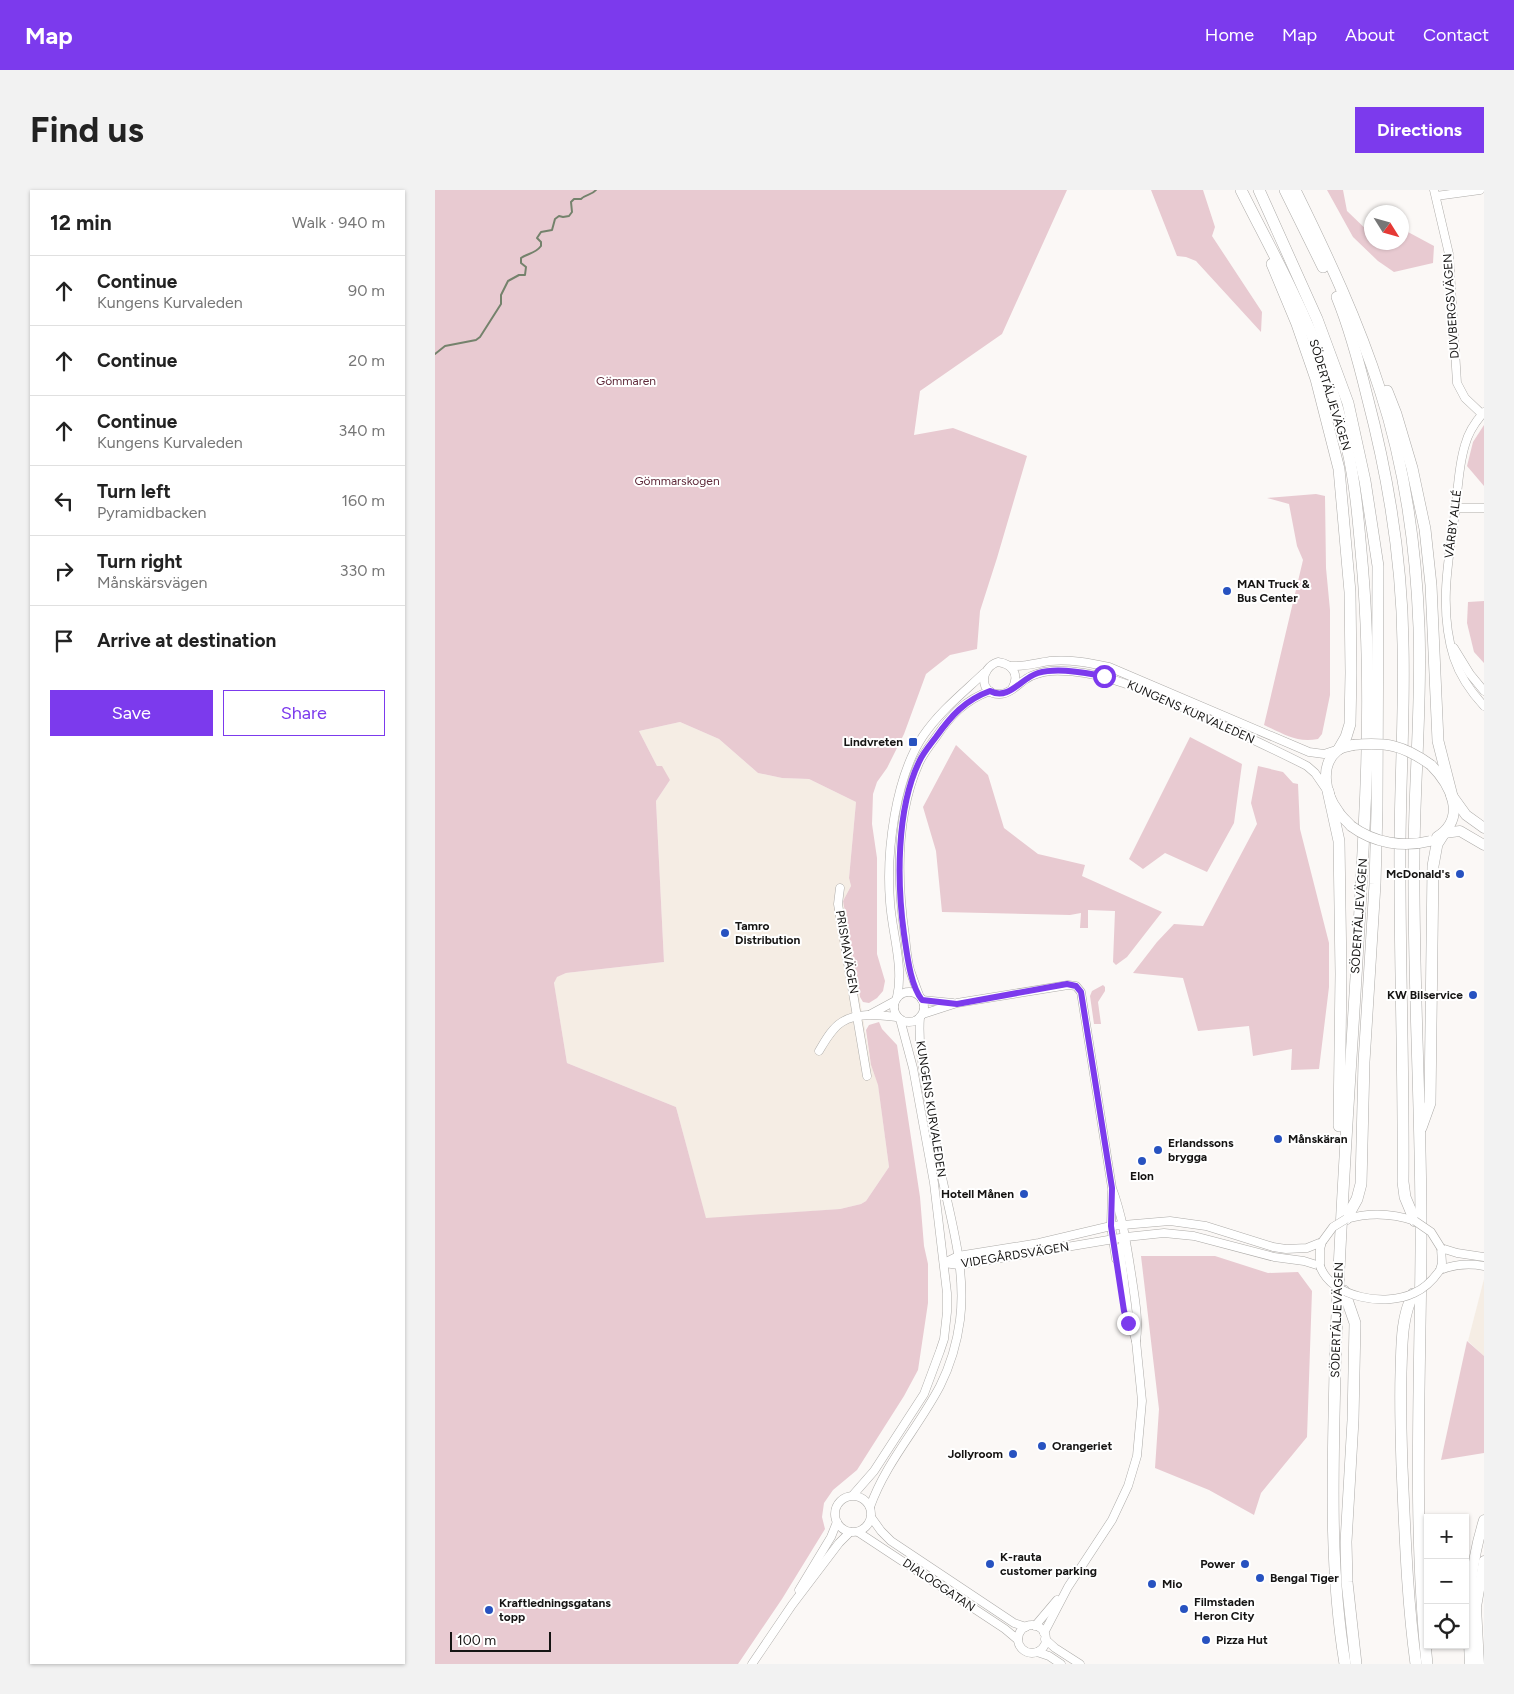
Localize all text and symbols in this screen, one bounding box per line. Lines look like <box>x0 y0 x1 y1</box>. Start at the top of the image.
text: Map <box>25 21 73 50</box>
text: Home <box>1205 24 1254 46</box>
text: Map <box>1282 24 1317 46</box>
text: About <box>1345 24 1395 46</box>
text: Contact <box>1423 24 1489 46</box>
button: Directions <box>1355 107 1484 153</box>
text: Find us <box>30 109 144 151</box>
north arrow <box>1364 205 1409 250</box>
text: 12 min <box>50 210 112 235</box>
text: Walk · 940 m <box>292 213 385 232</box>
street label: DUVBERGSVÄGEN <box>1440 253 1462 359</box>
text: Continue <box>97 270 177 293</box>
icon: ahead <box>50 277 78 305</box>
text: 90 m <box>348 281 385 300</box>
text: Kungens Kurvaleden <box>97 293 243 312</box>
street label: SÖDERTÄLJEVÄGEN <box>1306 338 1354 452</box>
icon: ahead <box>50 347 78 375</box>
text: Continue <box>97 349 177 372</box>
text: 20 m <box>348 351 385 370</box>
park label: Gömmaren <box>596 374 656 388</box>
text: Continue <box>97 410 177 433</box>
icon: ahead <box>50 417 78 445</box>
text: 340 m <box>339 421 385 440</box>
text: Kungens Kurvaleden <box>97 433 243 452</box>
park label: Gömmarskogen <box>634 474 720 488</box>
text: Turn left <box>97 480 171 503</box>
icon: left <box>50 487 78 515</box>
street label: VÅRBY ALLÉ <box>1442 489 1464 559</box>
text: 160 m <box>342 491 385 510</box>
text: Pyramidbacken <box>97 503 206 522</box>
text: Turn right <box>97 550 183 573</box>
icon: right <box>50 557 78 585</box>
text: 330 m <box>340 561 385 580</box>
text: Månskärsvägen <box>97 573 207 592</box>
place label: MAN Truck & Bus Center <box>1237 577 1310 605</box>
marker: MAN Truck & Bus Center <box>1221 585 1233 597</box>
icon: arrive <box>50 627 78 655</box>
text: Arrive at destination <box>97 629 276 652</box>
route start <box>1093 665 1116 688</box>
street label: KUNGENS KURVALEDEN <box>1125 678 1257 746</box>
button: Save <box>50 690 213 736</box>
button: Share <box>223 690 385 736</box>
place label: Lindvreten <box>843 735 903 749</box>
marker: Lindvreten <box>907 736 919 748</box>
street label: SÖDERTÄLJEVÄGEN <box>1348 858 1370 974</box>
place label: McDonald's <box>1386 867 1450 881</box>
marker: McDonald's <box>1454 868 1466 880</box>
street label: PRISMAVÄGEN <box>833 909 861 995</box>
place label: Tamro Distribution <box>735 919 801 947</box>
marker: Tamro Distribution <box>719 927 731 939</box>
place label: KW Bilservice <box>1387 988 1463 1002</box>
marker: KW Bilservice <box>1467 989 1479 1001</box>
street label: KUNGENS KURVALEDEN <box>913 1040 949 1178</box>
place label: Månskäran <box>1288 1132 1348 1146</box>
marker: Månskäran <box>1272 1133 1284 1145</box>
place label: Erlandssons brygga <box>1168 1136 1234 1164</box>
marker: Erlandssons brygga <box>1152 1144 1164 1156</box>
marker: Elon <box>1136 1155 1148 1167</box>
place label: Elon <box>1130 1169 1154 1183</box>
place label: Hotell Månen <box>941 1187 1014 1201</box>
marker: Hotell Månen <box>1018 1188 1030 1200</box>
street label: VIDEGÅRDSVÄGEN <box>960 1240 1070 1270</box>
street label: SÖDERTÄLJEVÄGEN <box>1328 1262 1346 1378</box>
route end <box>1117 1312 1140 1335</box>
place label: Orangeriet <box>1052 1439 1112 1453</box>
marker: Orangeriet <box>1036 1440 1048 1452</box>
place label: Jollyroom <box>948 1447 1003 1461</box>
marker: Jollyroom <box>1007 1448 1019 1460</box>
map controls <box>1424 1514 1469 1649</box>
button: + <box>1424 1514 1469 1559</box>
place label: K-rauta customer parking <box>1000 1550 1097 1578</box>
street label: DIALOGGATAN <box>900 1556 978 1614</box>
place label: Power <box>1200 1557 1235 1571</box>
marker: K-rauta customer parking <box>984 1558 996 1570</box>
marker: Power <box>1239 1558 1251 1570</box>
button: − <box>1424 1559 1469 1604</box>
place label: Bengal Tiger <box>1270 1571 1339 1585</box>
marker: Bengal Tiger <box>1254 1572 1266 1584</box>
place label: Mio <box>1162 1577 1182 1591</box>
marker: Mio <box>1146 1578 1158 1590</box>
place label: Filmstaden Heron City <box>1194 1595 1255 1623</box>
place label: Kraftledningsgatans topp <box>499 1596 611 1624</box>
marker: Filmstaden Heron City <box>1178 1603 1190 1615</box>
marker: Kraftledningsgatans topp <box>483 1604 495 1616</box>
button: locate <box>1424 1604 1469 1649</box>
scale bar <box>450 1629 551 1652</box>
text: 100 m <box>457 1632 496 1649</box>
place label: Pizza Hut <box>1216 1633 1268 1647</box>
marker: Pizza Hut <box>1200 1634 1212 1646</box>

